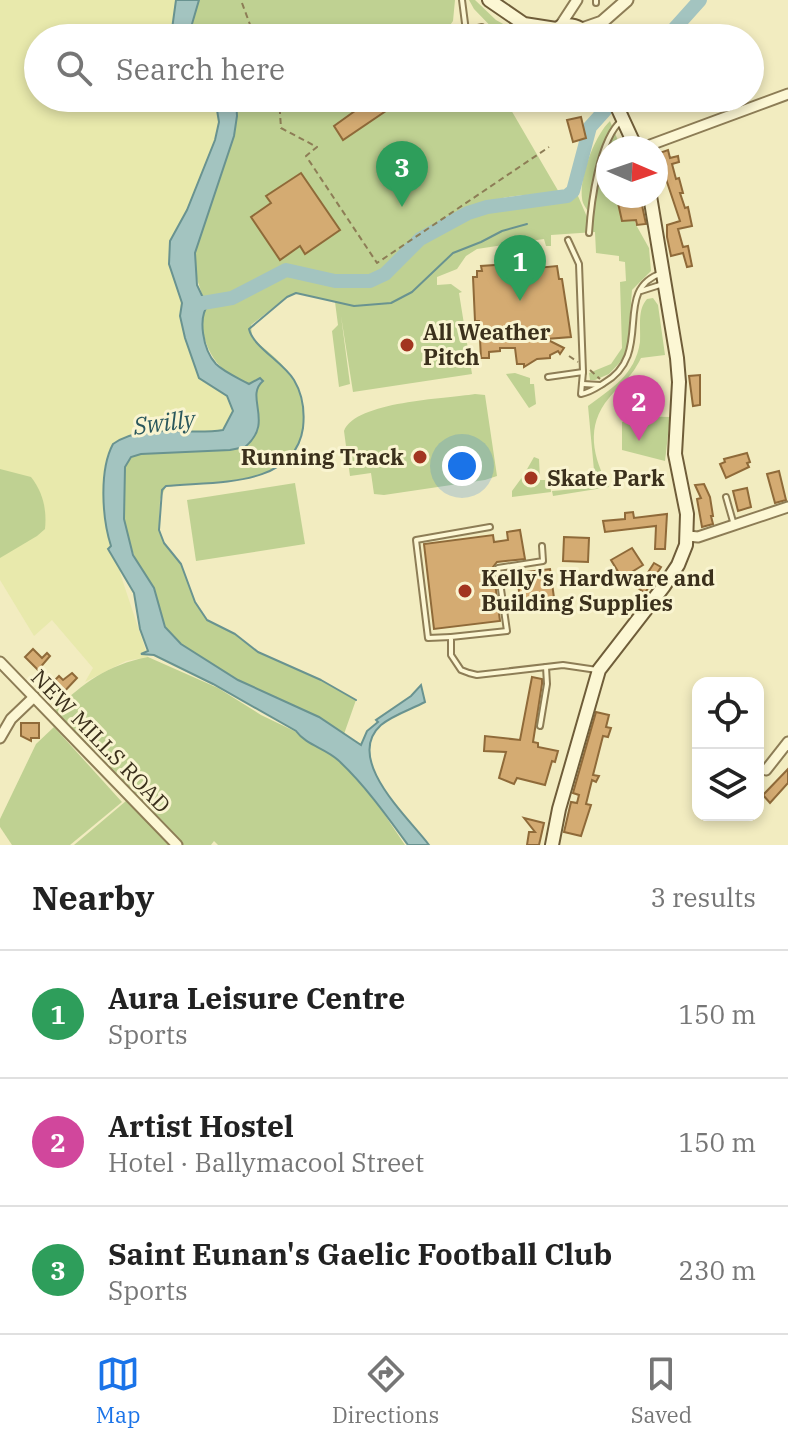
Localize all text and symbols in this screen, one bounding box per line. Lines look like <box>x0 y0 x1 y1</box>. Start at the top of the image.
search box <box>24 24 764 112</box>
icon: search <box>52 46 96 90</box>
text: Search here <box>116 49 285 88</box>
north arrow <box>596 136 668 208</box>
pin: 3 <box>376 141 428 207</box>
pin: 1 <box>494 235 546 301</box>
place label: All Weather Pitch <box>423 317 551 371</box>
marker: All Weather Pitch <box>398 336 416 354</box>
pin: 2 <box>613 375 665 441</box>
water label: Swilly <box>130 402 198 442</box>
place label: Running Track <box>241 442 404 471</box>
your location <box>442 446 482 486</box>
marker: Running Track <box>411 448 429 466</box>
place label: Skate Park <box>547 463 665 492</box>
marker: Skate Park <box>522 469 540 487</box>
place label: Kelly's Hardware and Building Supplies <box>481 563 715 617</box>
marker: Kelly's Hardware and Building Supplies <box>456 582 474 600</box>
street label: NEW MILLS ROAD <box>25 663 177 819</box>
map controls <box>692 677 764 821</box>
button: locate <box>692 677 764 749</box>
button: layers <box>692 749 764 821</box>
text: Nearby <box>32 875 154 919</box>
text: 3 results <box>650 880 756 914</box>
text: Aura Leisure Centre <box>108 978 405 1017</box>
text: 1 <box>50 997 66 1031</box>
text: 150 m <box>678 997 756 1031</box>
text: Sports <box>108 1017 188 1051</box>
text: Artist Hostel <box>108 1106 294 1145</box>
text: 2 <box>50 1125 66 1159</box>
text: 150 m <box>678 1125 756 1159</box>
text: Hotel · Ballymacool Street <box>108 1145 424 1179</box>
text: Saint Eunan's Gaelic Football Club <box>108 1234 612 1273</box>
text: 3 <box>50 1253 66 1287</box>
text: 230 m <box>678 1253 756 1287</box>
text: Sports <box>108 1273 188 1307</box>
tab: Map <box>96 1352 140 1429</box>
tab: Directions <box>332 1352 439 1429</box>
tab: Saved <box>631 1352 692 1429</box>

